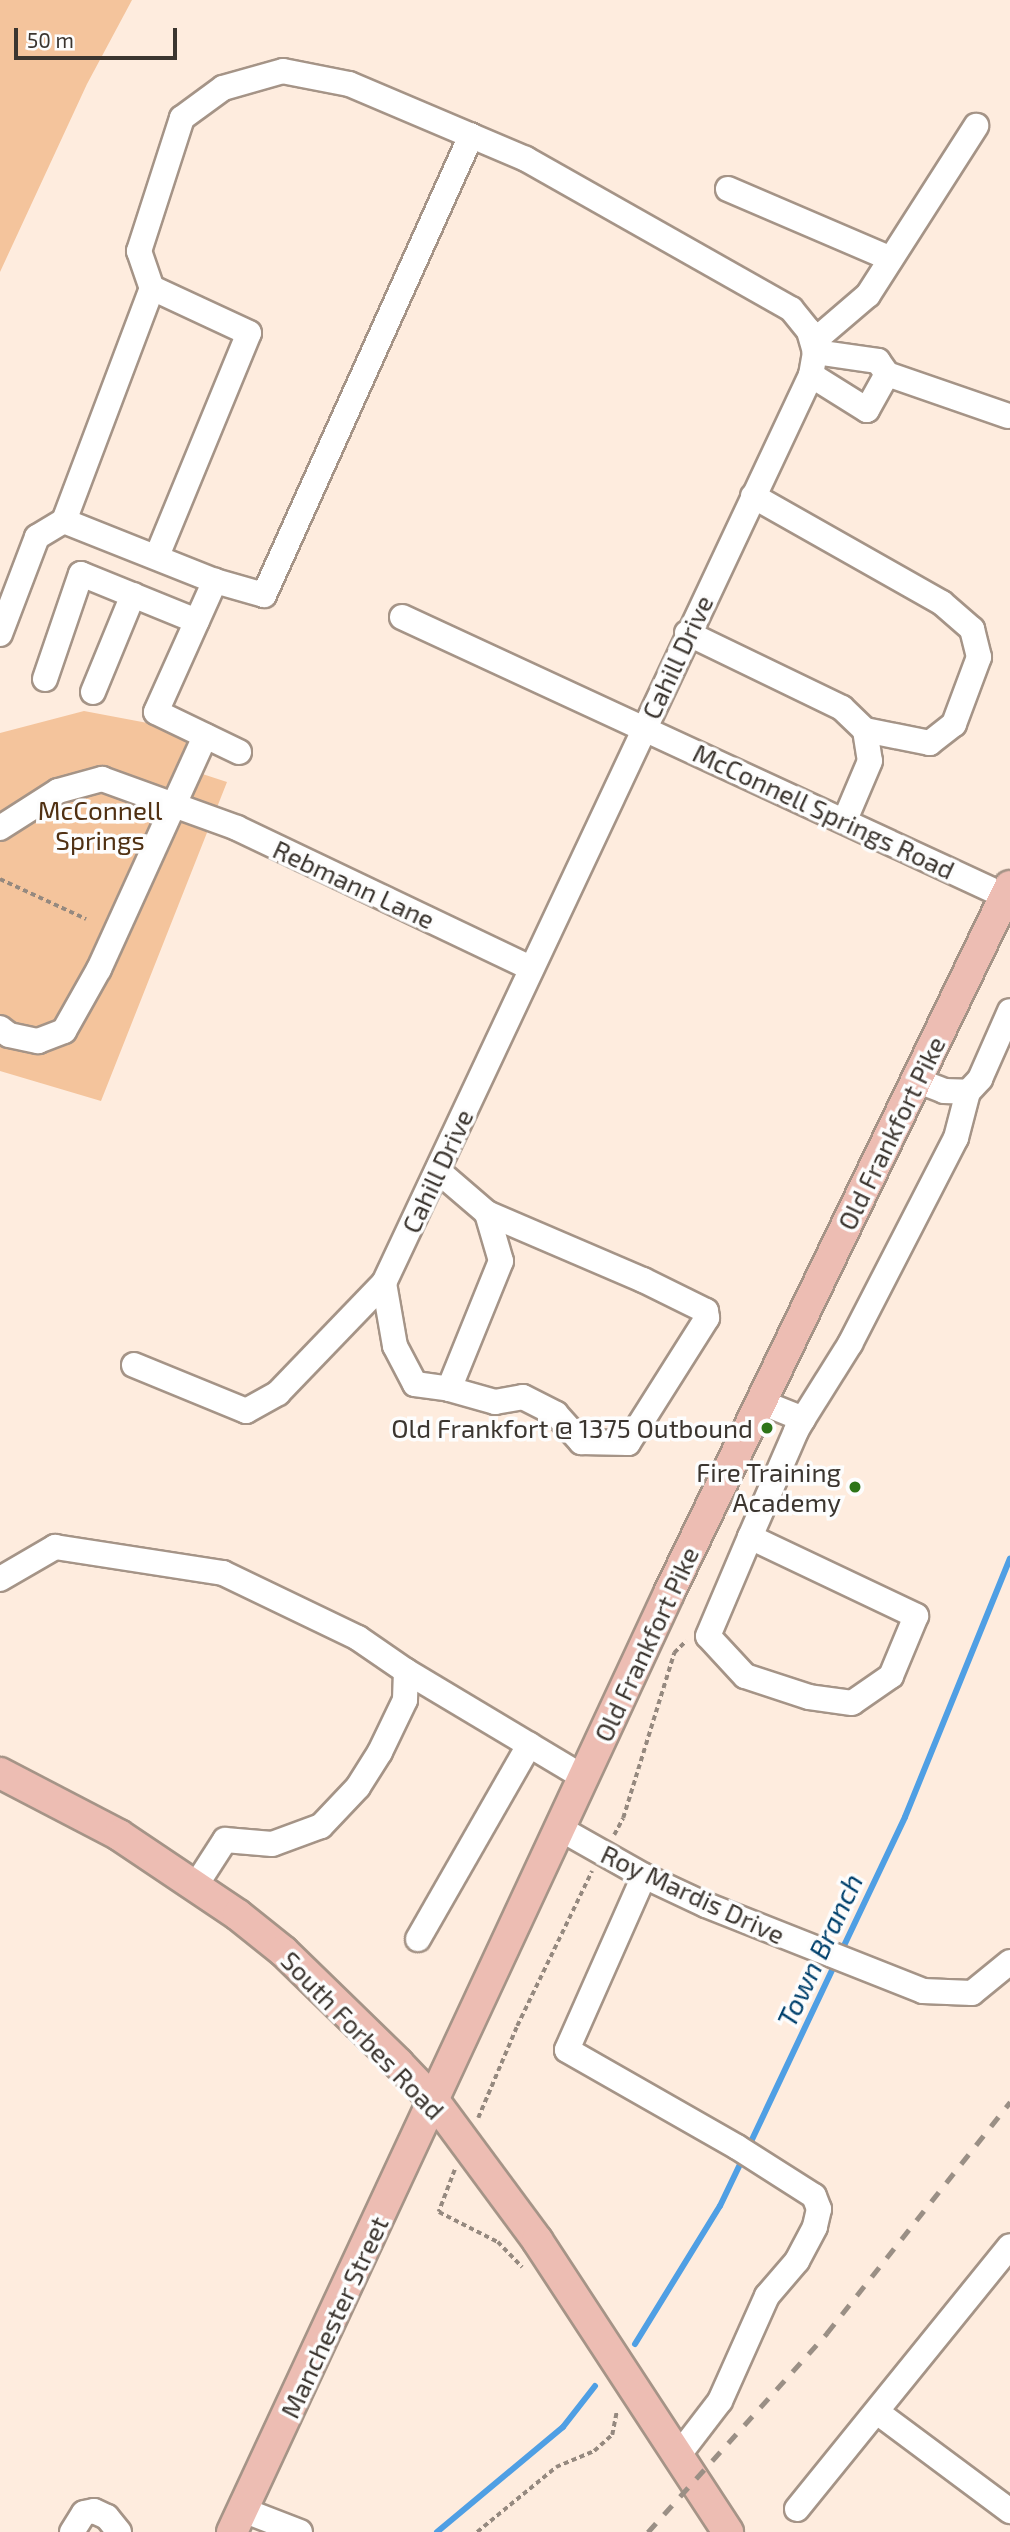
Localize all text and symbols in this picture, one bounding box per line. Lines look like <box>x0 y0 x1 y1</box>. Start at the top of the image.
scale bar <box>18 14 180 58</box>
text: 50 m <box>27 27 74 52</box>
street label: Cahill Drive <box>635 590 719 724</box>
street label: McConnell Springs Road <box>688 737 960 885</box>
park label: McConnell Springs <box>38 794 162 856</box>
street label: Rebmann Lane <box>268 833 440 935</box>
street label: Old Frankfort Pike <box>831 1031 951 1235</box>
street label: Cahill Drive <box>395 1104 479 1238</box>
place label: Old Frankfort @ 1375 Outbound <box>391 1412 753 1444</box>
marker: Old Frankfort @ 1375 Outbound <box>759 1420 775 1436</box>
place label: Fire Training Academy <box>696 1456 841 1518</box>
marker: Fire Training Academy <box>847 1479 863 1495</box>
street label: Old Frankfort Pike <box>587 1542 705 1746</box>
street label: Roy Mardis Drive <box>596 1838 790 1950</box>
water label: Town Branch <box>769 1868 869 2032</box>
street label: South Forbes Road <box>275 1945 451 2125</box>
street label: Manchester Street <box>273 2211 395 2423</box>

